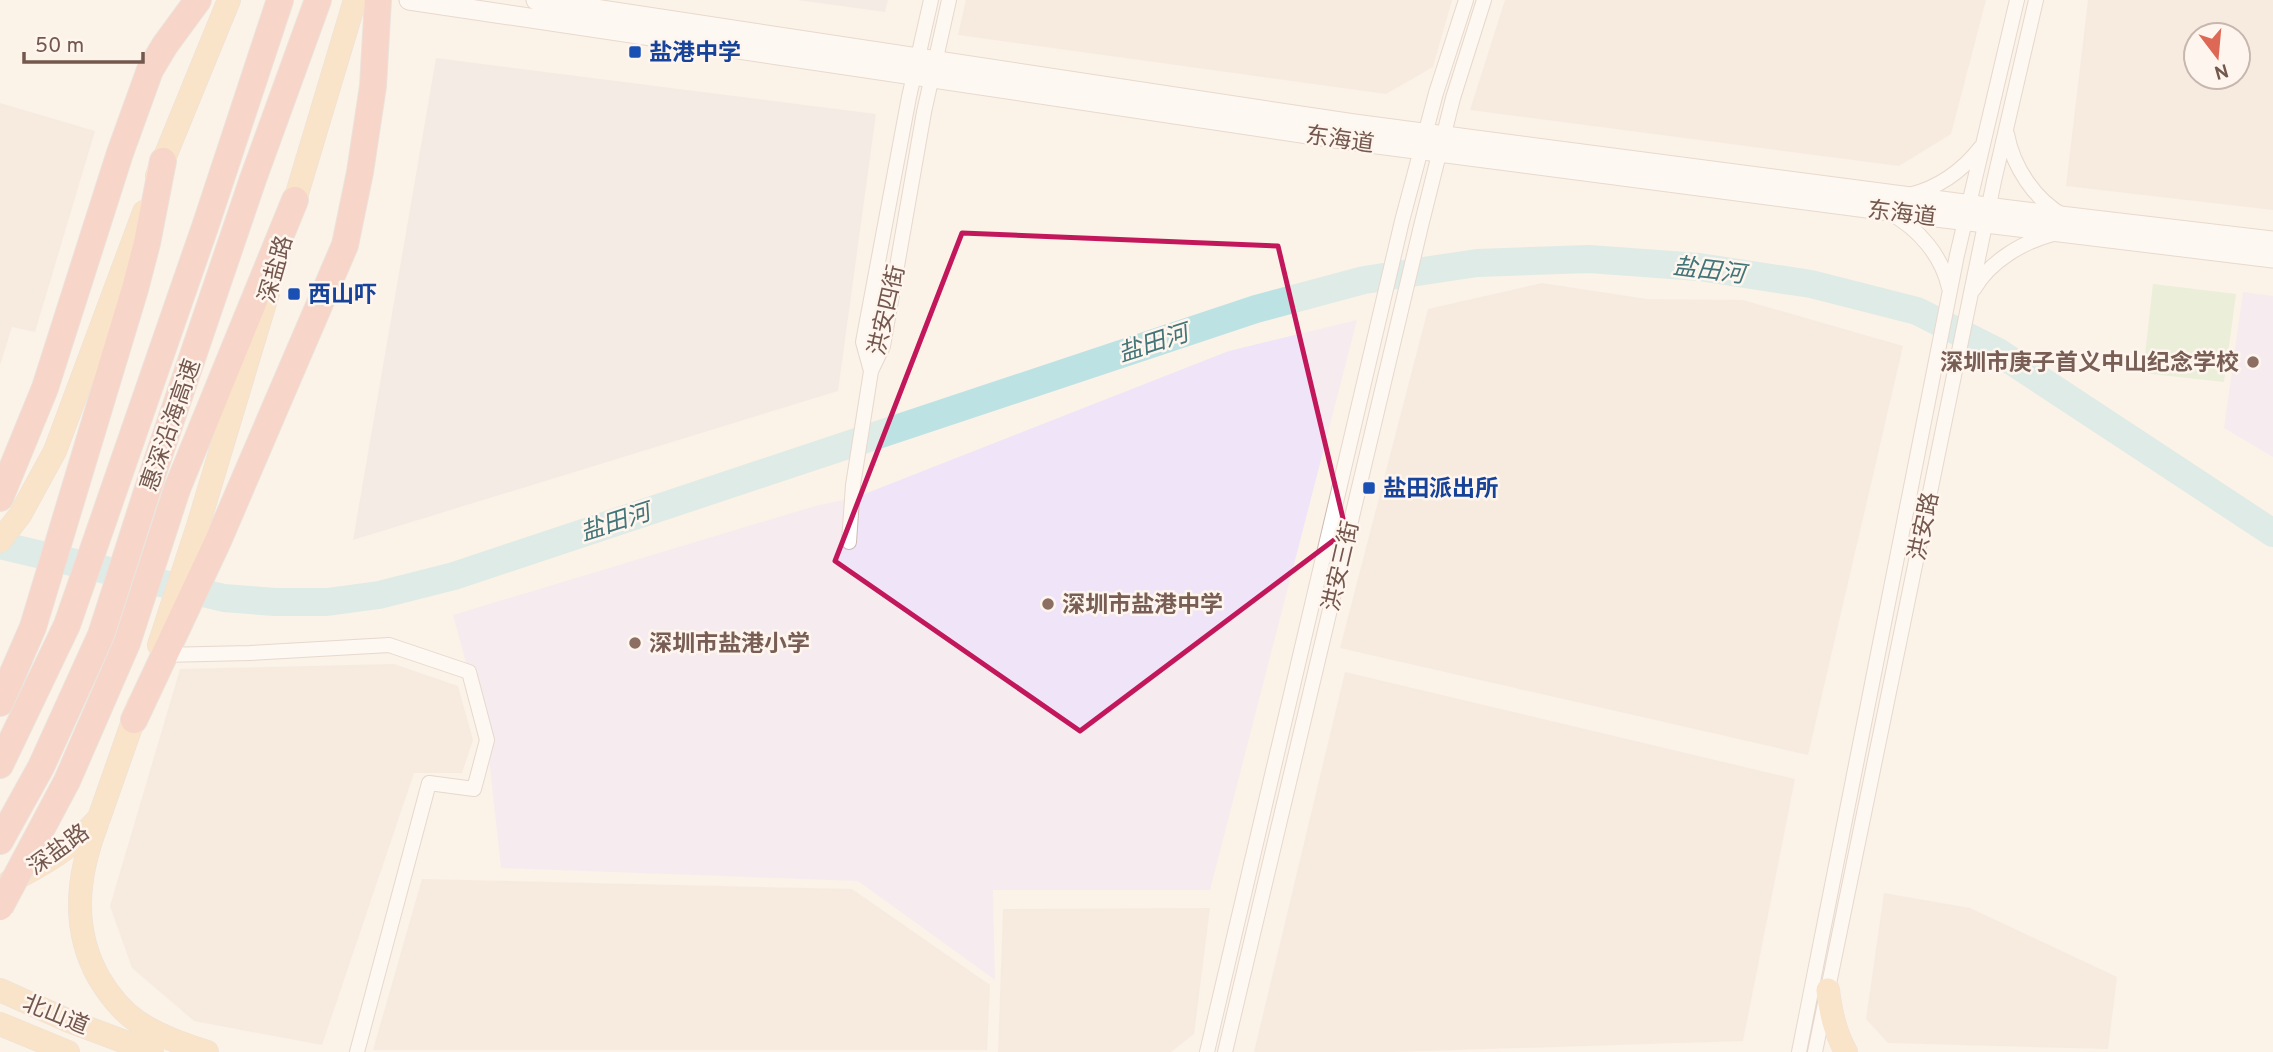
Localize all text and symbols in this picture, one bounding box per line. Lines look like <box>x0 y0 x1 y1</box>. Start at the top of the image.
scale bar <box>24 21 144 65</box>
north arrow <box>2182 21 2252 91</box>
text: 50 m <box>35 33 84 60</box>
place label: 盐港中学 <box>649 40 741 69</box>
marker: 盐港中学 <box>627 44 643 60</box>
text: N <box>2211 57 2231 84</box>
street label: 东海道 <box>1303 122 1376 161</box>
street label: 东海道 <box>1866 197 1938 234</box>
street label: 深盐路 <box>254 233 301 307</box>
water label: 盐田河 <box>1671 253 1750 292</box>
street label: 洪安四街 <box>864 262 913 359</box>
place label: 西山吓 <box>308 282 377 311</box>
marker: 西山吓 <box>286 286 302 302</box>
water label: 盐田河 <box>1115 318 1196 370</box>
place label: 深圳市庚子首义中山纪念学校 <box>1940 349 2239 379</box>
marker: 深圳市庚子首义中山纪念学校 <box>2245 354 2261 370</box>
street label: 惠深沿海高速 <box>136 356 209 496</box>
place label: 盐田派出所 <box>1383 476 1498 505</box>
marker: 盐田派出所 <box>1361 480 1377 496</box>
street label: 洪安路 <box>1904 490 1947 563</box>
water label: 盐田河 <box>577 497 658 549</box>
street label: 洪安三街 <box>1318 518 1367 615</box>
place label: 深圳市盐港中学 <box>1062 591 1223 621</box>
marker: 深圳市盐港中学 <box>1040 596 1056 612</box>
place label: 深圳市盐港小学 <box>649 630 810 660</box>
marker: 深圳市盐港小学 <box>627 635 643 651</box>
street label: 深盐路 <box>23 819 96 883</box>
street label: 北山道 <box>18 990 92 1043</box>

